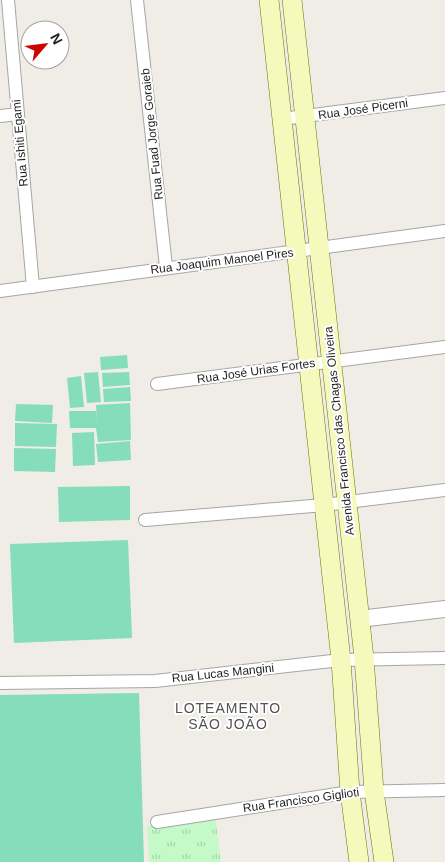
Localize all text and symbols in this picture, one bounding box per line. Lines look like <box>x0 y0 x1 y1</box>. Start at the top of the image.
north arrow <box>20 20 70 70</box>
text: N <box>47 31 66 47</box>
street label: Rua Fuad Jorge Goraieb <box>138 67 166 200</box>
street label: Rua José Picerni <box>317 96 409 122</box>
street label: Rua Ishiti Egami <box>9 99 31 187</box>
street label: Rua Joaquim Manoel Pires <box>150 245 294 277</box>
street label: Avenida Francisco das Chagas Oliveira <box>321 326 357 536</box>
street label: Rua José Urias Fortes <box>196 356 316 386</box>
street label: Rua Lucas Mangini <box>171 661 275 685</box>
district label: LOTEAMENTO SÃO JOÃO <box>175 700 281 732</box>
street label: Rua Francisco Giglioti <box>242 785 360 815</box>

